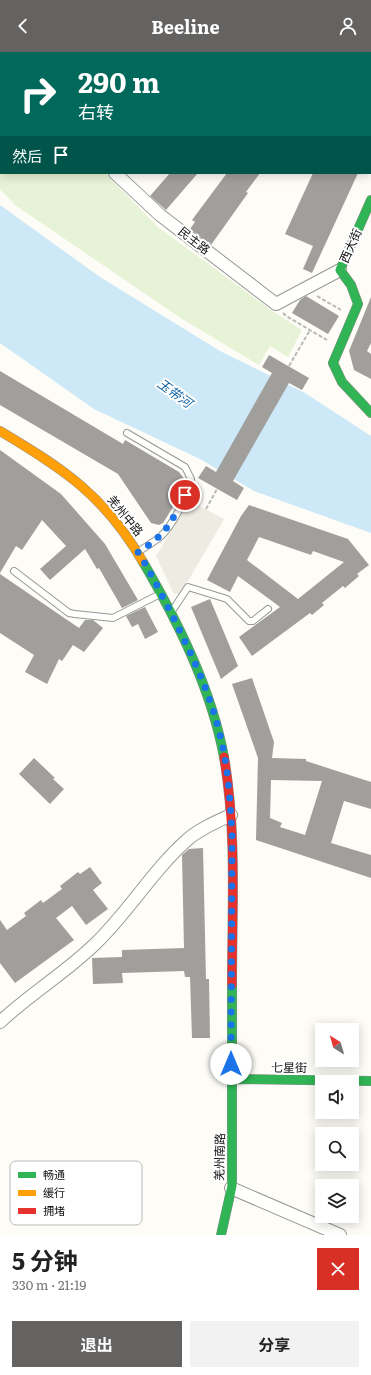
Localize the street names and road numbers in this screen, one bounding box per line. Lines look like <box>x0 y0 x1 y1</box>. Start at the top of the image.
street label: 民主路 <box>175 222 214 258</box>
street label: 西大街 <box>335 225 366 266</box>
street label: 羌州中路 <box>104 491 148 540</box>
street label: 七星街 <box>271 1058 307 1076</box>
street label: 羌州南路 <box>210 1133 228 1181</box>

